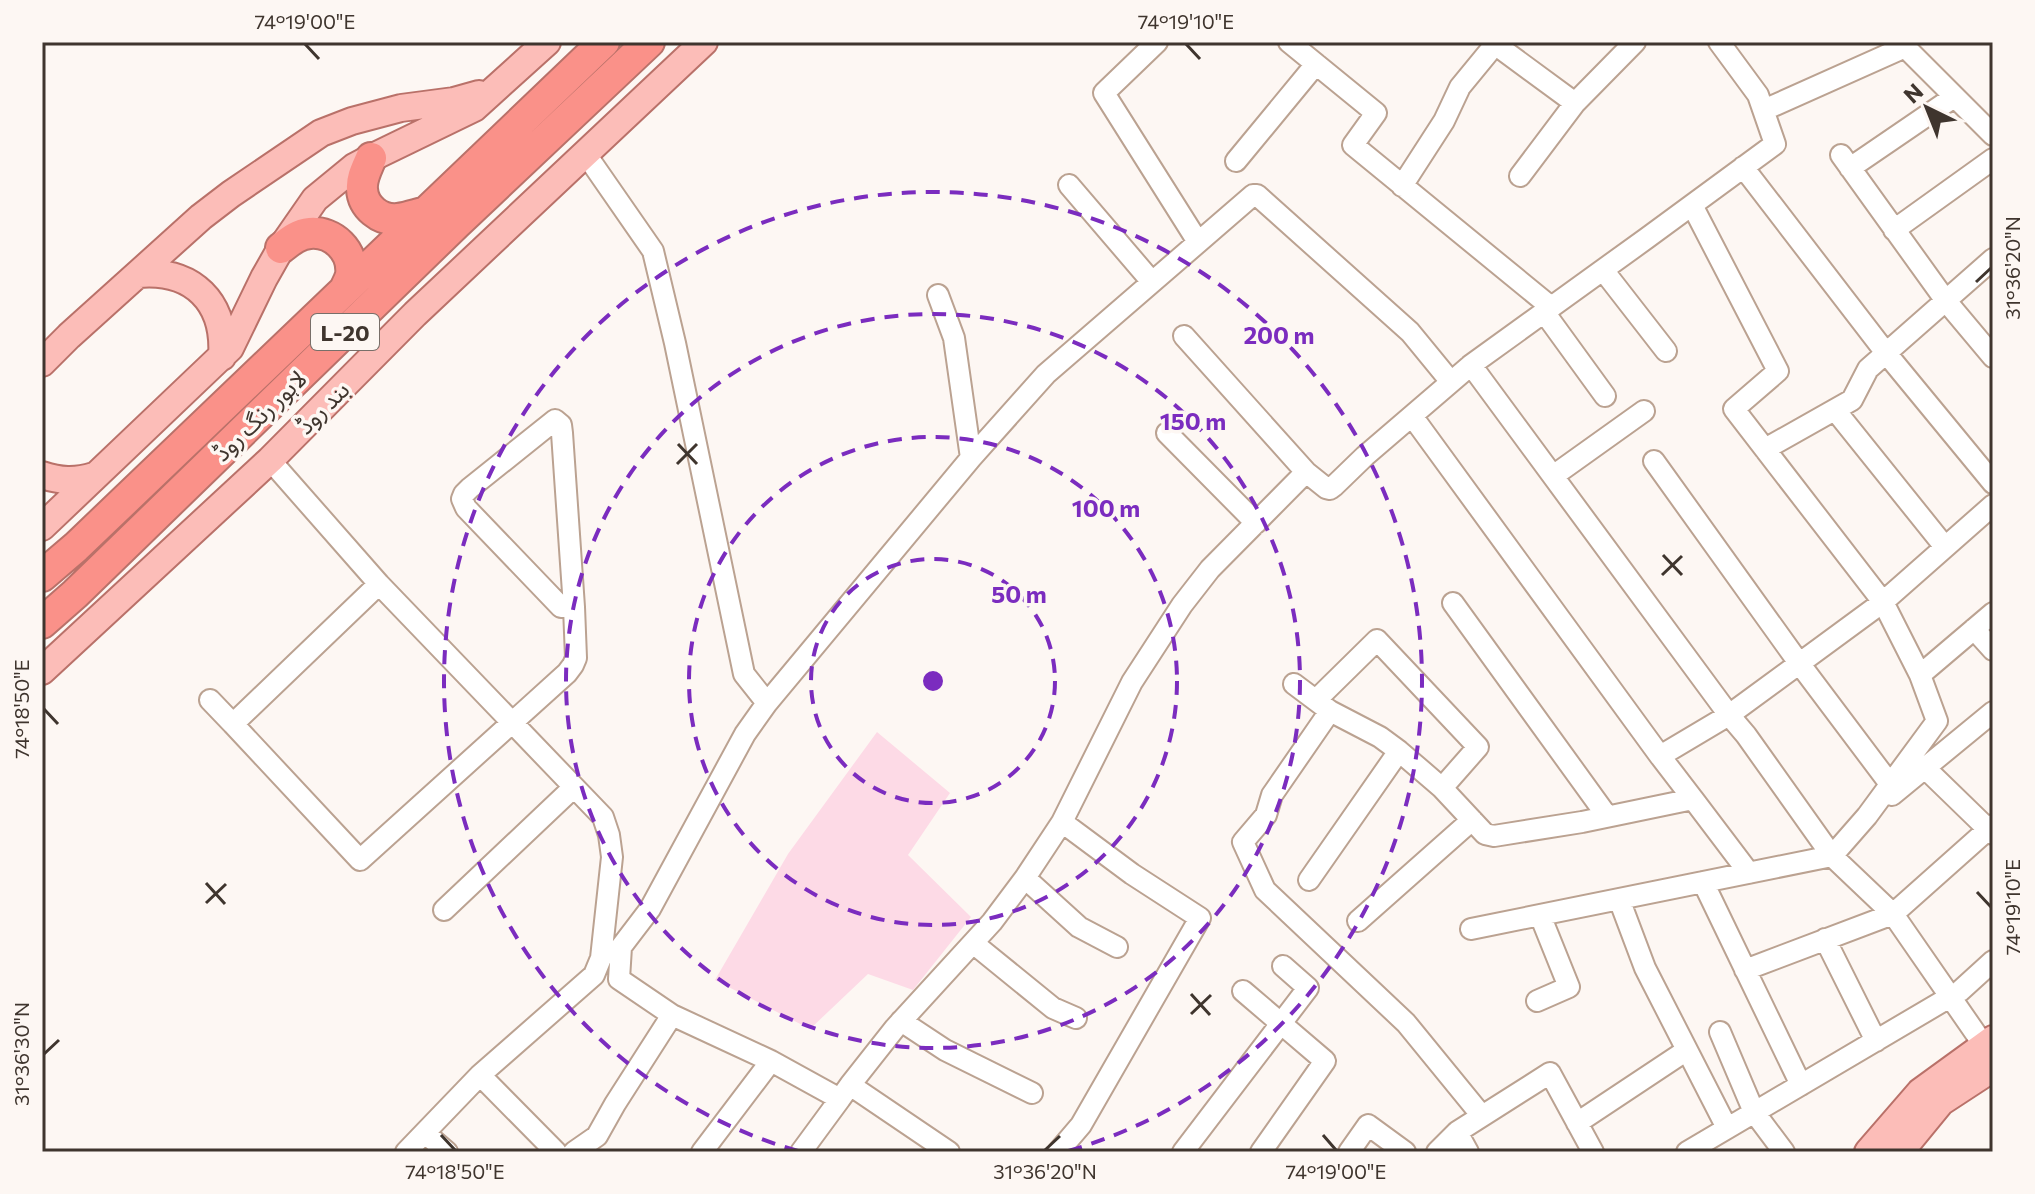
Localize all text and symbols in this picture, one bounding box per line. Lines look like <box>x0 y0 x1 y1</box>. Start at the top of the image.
text: 74°19'00"E <box>255 9 355 33</box>
text: 74°19'10"E <box>1138 9 1234 33</box>
north arrow <box>1887 68 1967 148</box>
text: N <box>1898 78 1928 109</box>
text: 31°36'20"N <box>2000 216 2024 320</box>
road number: L-20 <box>311 314 379 350</box>
text: 200 m <box>1244 320 1314 349</box>
street label: لاہور رنگ روڈ <box>206 363 312 467</box>
street label: بند روڈ <box>289 374 355 440</box>
text: 150 m <box>1160 406 1226 435</box>
text: 100 m <box>1072 493 1140 522</box>
text: 50 m <box>991 579 1047 608</box>
text: 74°18'50"E <box>9 659 33 759</box>
centre of rings <box>919 667 947 695</box>
text: 74°19'10"E <box>2000 859 2024 955</box>
text: 31°36'30"N <box>9 1002 33 1106</box>
text: 74°18'50"E <box>405 1159 505 1183</box>
text: 31°36'20"N <box>993 1159 1097 1183</box>
text: 74°19'00"E <box>1286 1159 1386 1183</box>

